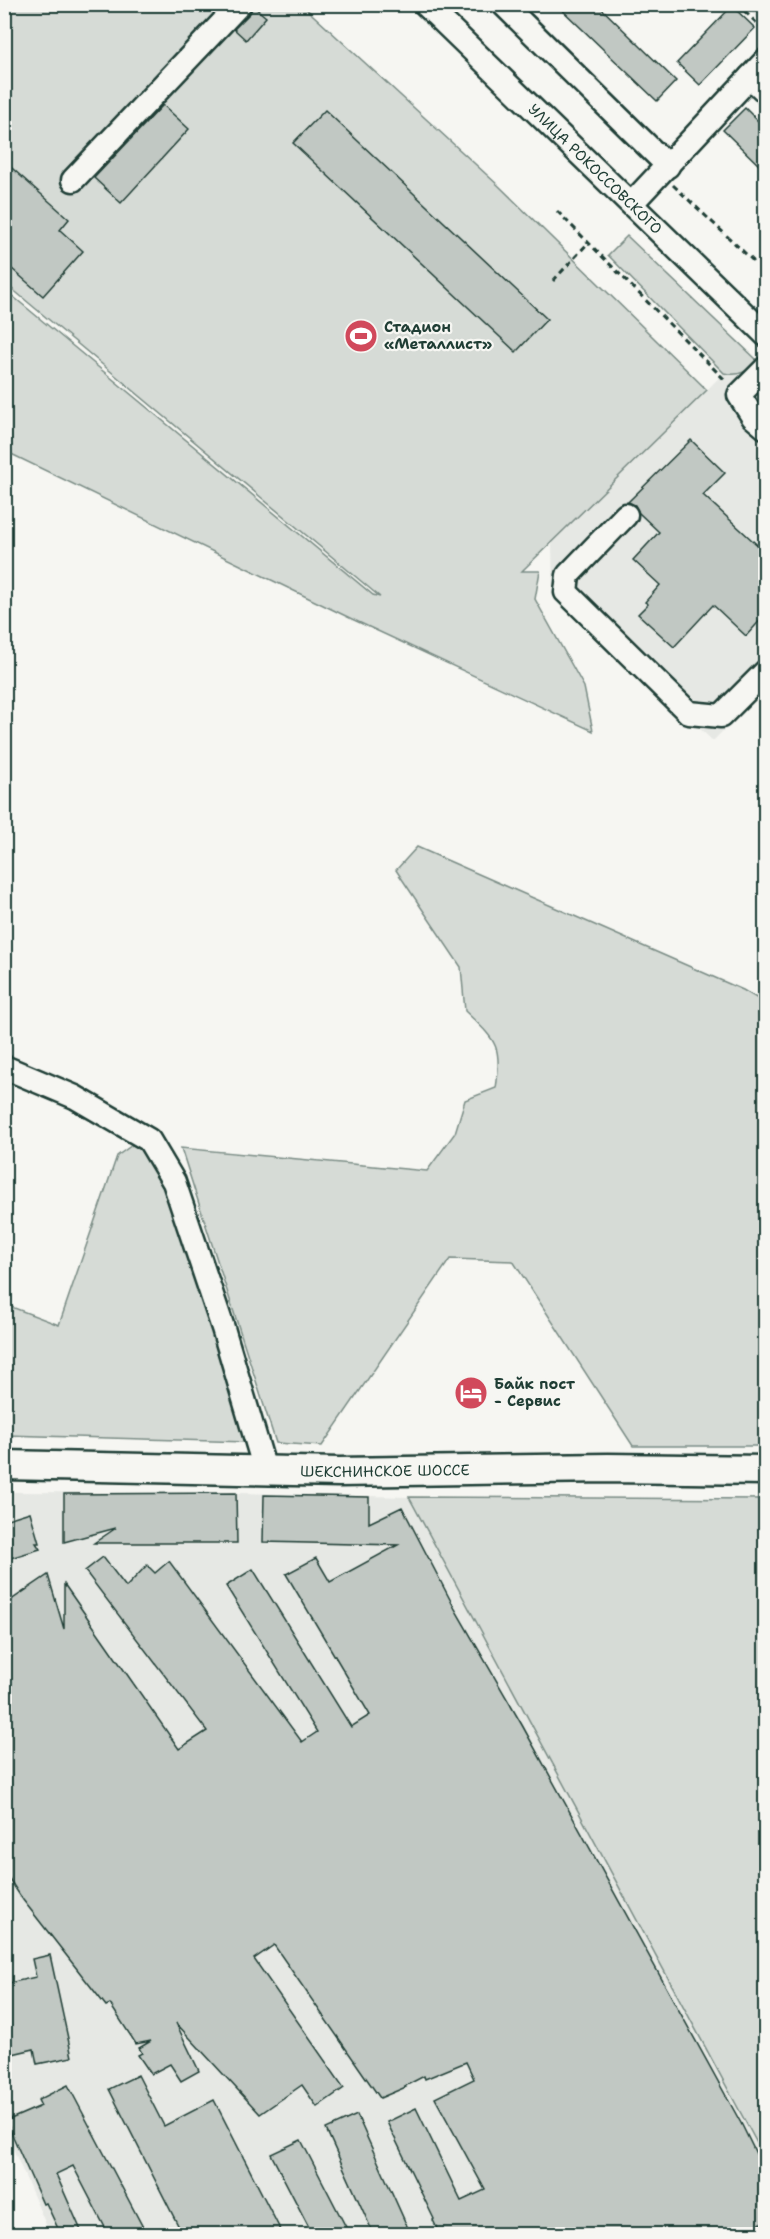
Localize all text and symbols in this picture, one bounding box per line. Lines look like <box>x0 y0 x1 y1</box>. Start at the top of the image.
street label: УЛИЦА РОКОССОВСКОГО <box>524 99 666 239</box>
place label: Стадион «Металлист» <box>384 317 492 354</box>
sports icon: Стадион «Металлист» <box>343 318 379 354</box>
place label: Байк пост - Сервис <box>494 1374 575 1411</box>
hotel icon: Байк пост - Сервис <box>453 1375 489 1411</box>
street label: ШЕКСНИНСКОЕ ШОССЕ <box>300 1460 470 1482</box>

